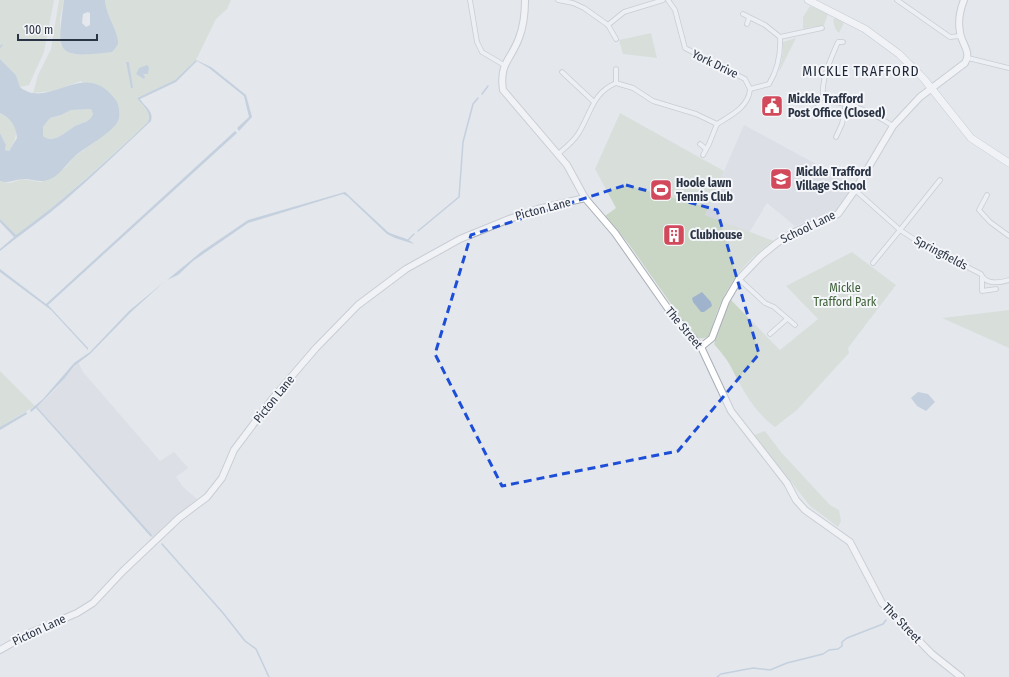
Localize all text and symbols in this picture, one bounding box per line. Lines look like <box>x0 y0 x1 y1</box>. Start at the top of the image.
scale bar <box>18 16 97 42</box>
text: 100 m <box>24 23 53 37</box>
street label: York Drive <box>690 47 740 81</box>
district label: MICKLE TRAFFORD <box>802 63 920 80</box>
place label: Mickle Trafford Post Office (Closed) <box>788 92 885 120</box>
public building icon: Mickle Trafford Post Office (Closed) <box>759 93 785 119</box>
place label: Mickle Trafford Village School <box>795 165 871 193</box>
school or university icon: Mickle Trafford Village School <box>768 166 794 192</box>
place label: Hoole lawn Tennis Club <box>676 176 733 204</box>
sports icon: Hoole lawn Tennis Club <box>648 177 674 203</box>
street label: Picton Lane <box>514 195 572 223</box>
street label: School Lane <box>778 208 838 246</box>
building icon: Clubhouse <box>661 222 687 248</box>
place label: Clubhouse <box>690 228 742 242</box>
street label: Springfields <box>912 233 970 273</box>
park label: Mickle Trafford Park <box>814 281 877 309</box>
street label: The Street <box>663 304 706 352</box>
street label: Picton Lane <box>251 372 297 426</box>
street label: The Street <box>880 600 925 646</box>
street label: Picton Lane <box>10 612 68 648</box>

